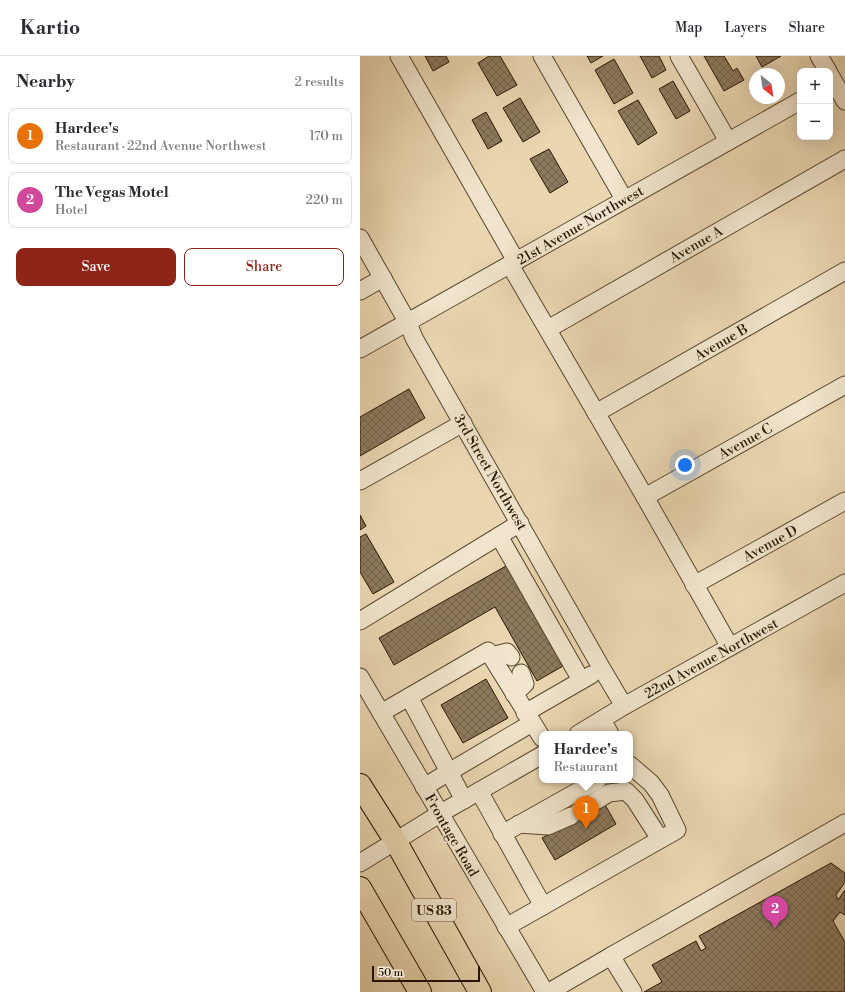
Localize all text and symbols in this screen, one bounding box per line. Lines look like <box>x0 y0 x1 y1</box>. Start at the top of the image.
text: Kartio <box>20 16 80 40</box>
text: Map <box>675 19 702 37</box>
text: Layers <box>724 19 767 37</box>
text: Share <box>789 19 825 37</box>
north arrow <box>749 68 785 104</box>
map controls <box>797 68 833 140</box>
button: + <box>797 68 833 104</box>
text: Nearby <box>16 71 75 93</box>
text: 2 results <box>295 74 344 90</box>
button: − <box>797 104 833 140</box>
text: Hardee's <box>55 119 119 138</box>
text: 1 <box>27 128 33 144</box>
text: 170 m <box>309 128 343 144</box>
text: Restaurant · 22nd Avenue Northwest <box>55 138 266 154</box>
street label: 21st Avenue Northwest <box>514 182 647 269</box>
text: The Vegas Motel <box>55 183 169 202</box>
text: 2 <box>26 192 34 208</box>
text: 220 m <box>305 192 343 208</box>
text: Hotel <box>55 202 88 218</box>
street label: Avenue A <box>666 222 727 268</box>
button: Save <box>16 248 176 286</box>
button: Share <box>184 248 344 286</box>
street label: Avenue B <box>691 320 751 366</box>
street label: 3rd Street Northwest <box>450 411 531 534</box>
street label: Avenue C <box>715 420 775 464</box>
your location <box>675 455 695 475</box>
street label: Avenue D <box>739 521 801 567</box>
street label: 22nd Avenue Northwest <box>642 615 781 703</box>
popup <box>539 731 633 783</box>
text: Hardee's <box>554 740 617 759</box>
text: Restaurant <box>554 759 618 775</box>
street label: Frontage Road <box>420 791 482 880</box>
pin: 1 <box>573 796 599 829</box>
pin: 2 <box>762 896 788 929</box>
road number: US 83 <box>412 899 456 921</box>
scale bar <box>372 964 480 983</box>
text: 50 m <box>378 966 403 980</box>

